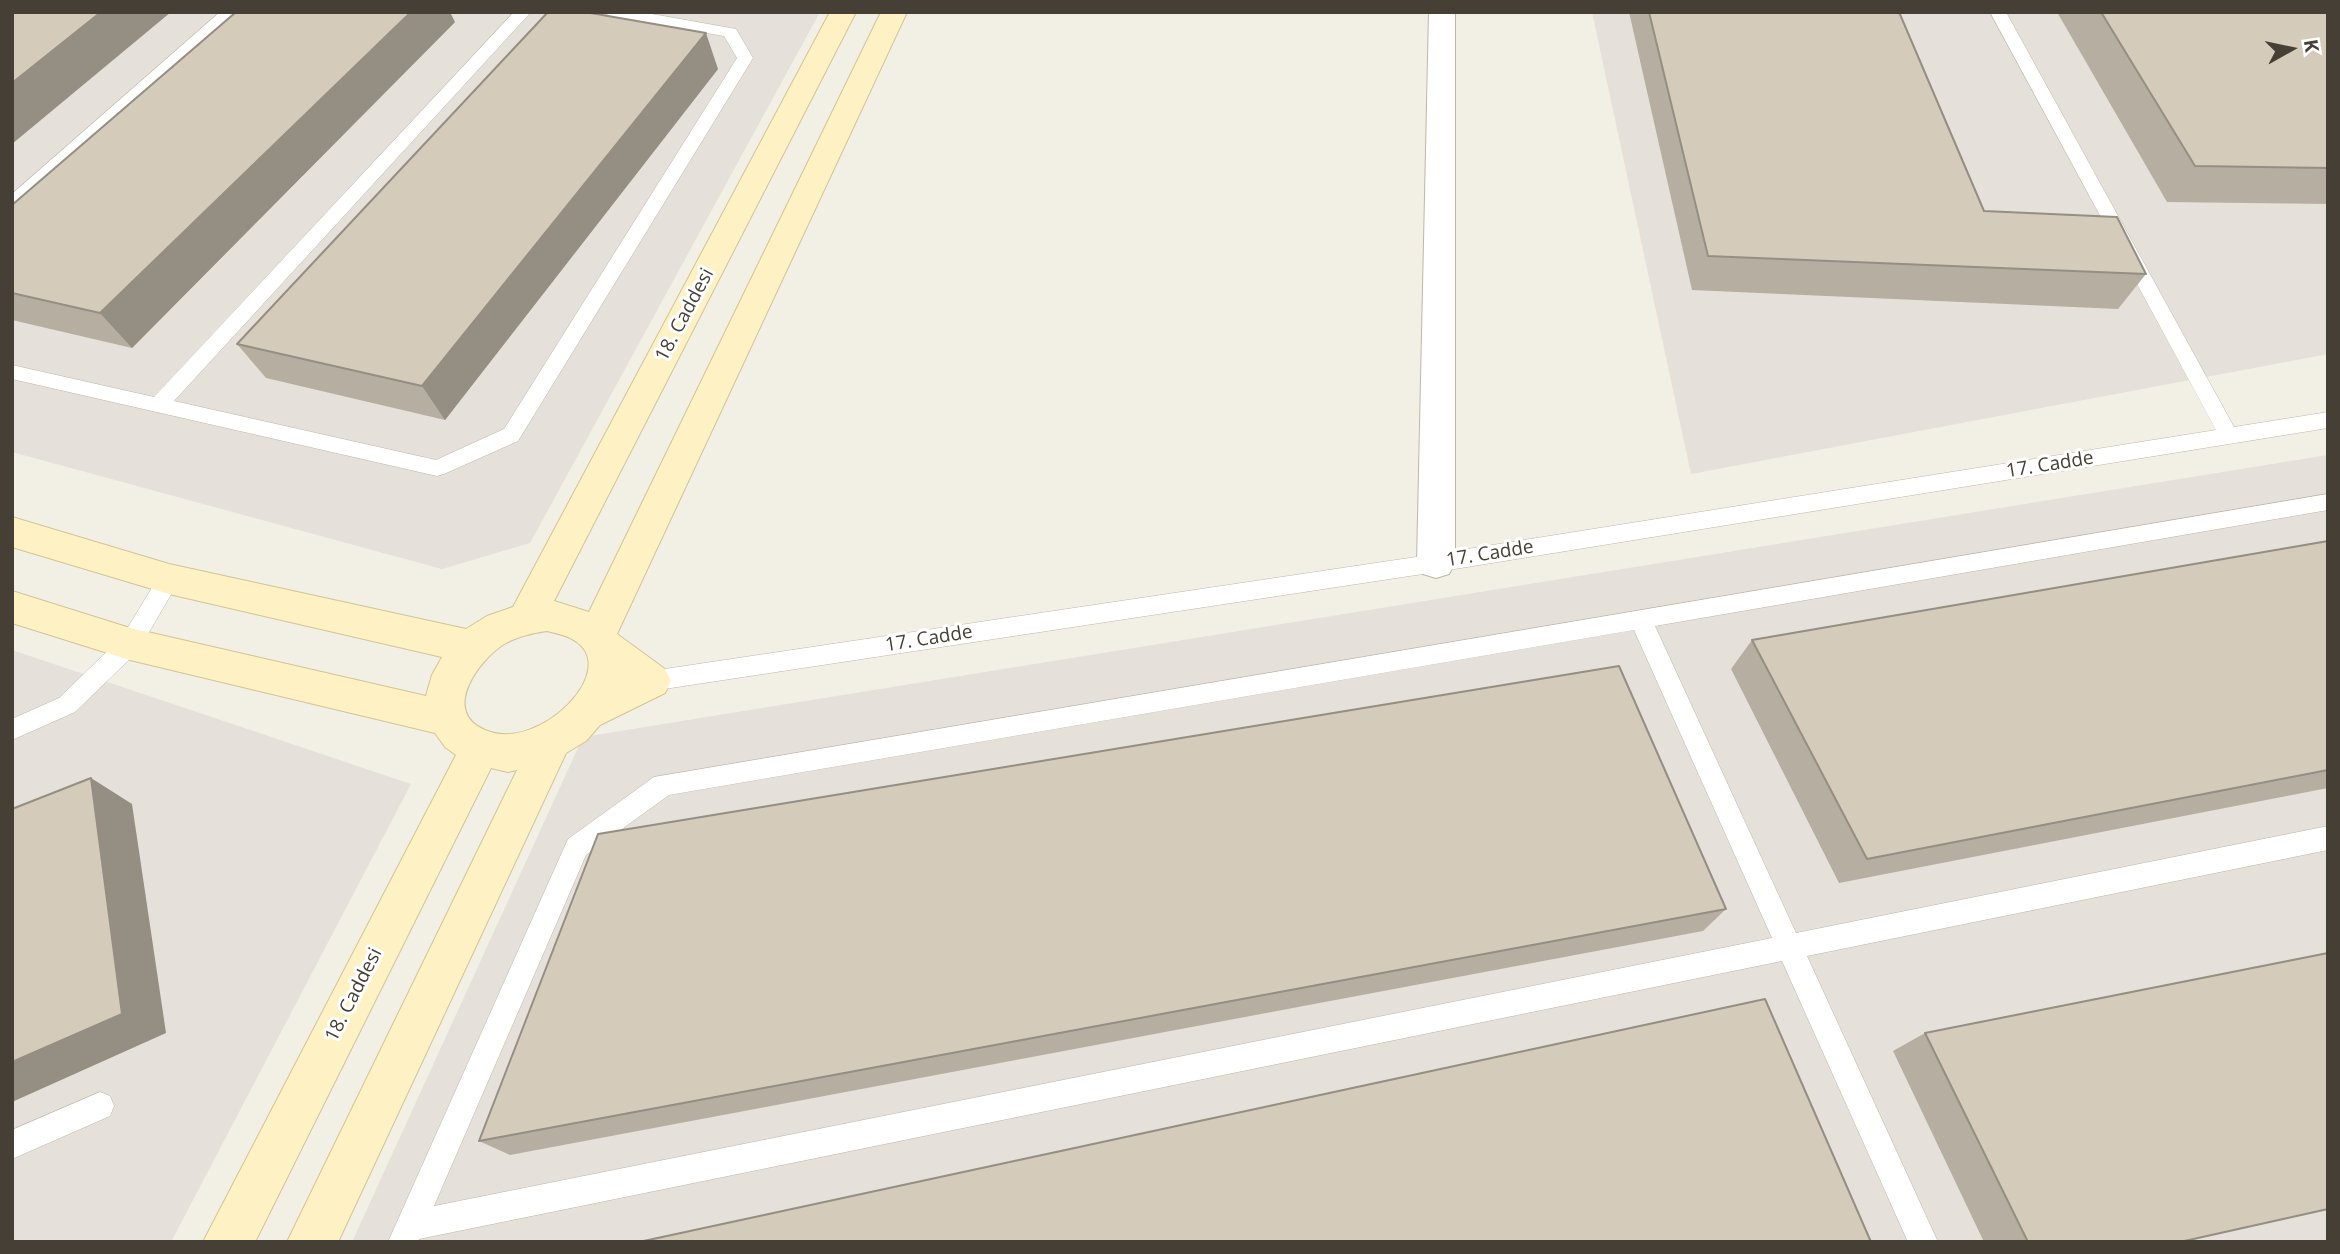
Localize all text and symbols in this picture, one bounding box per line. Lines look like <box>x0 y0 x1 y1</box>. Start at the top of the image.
north arrow <box>2256 14 2326 84</box>
text: K <box>2298 37 2326 54</box>
street label: 18. Caddesi <box>651 265 719 365</box>
street label: 17. Cadde <box>2005 447 2095 483</box>
street label: 17. Cadde <box>1445 536 1535 572</box>
street label: 17. Cadde <box>884 621 974 657</box>
street label: 18. Caddesi <box>321 944 387 1046</box>

